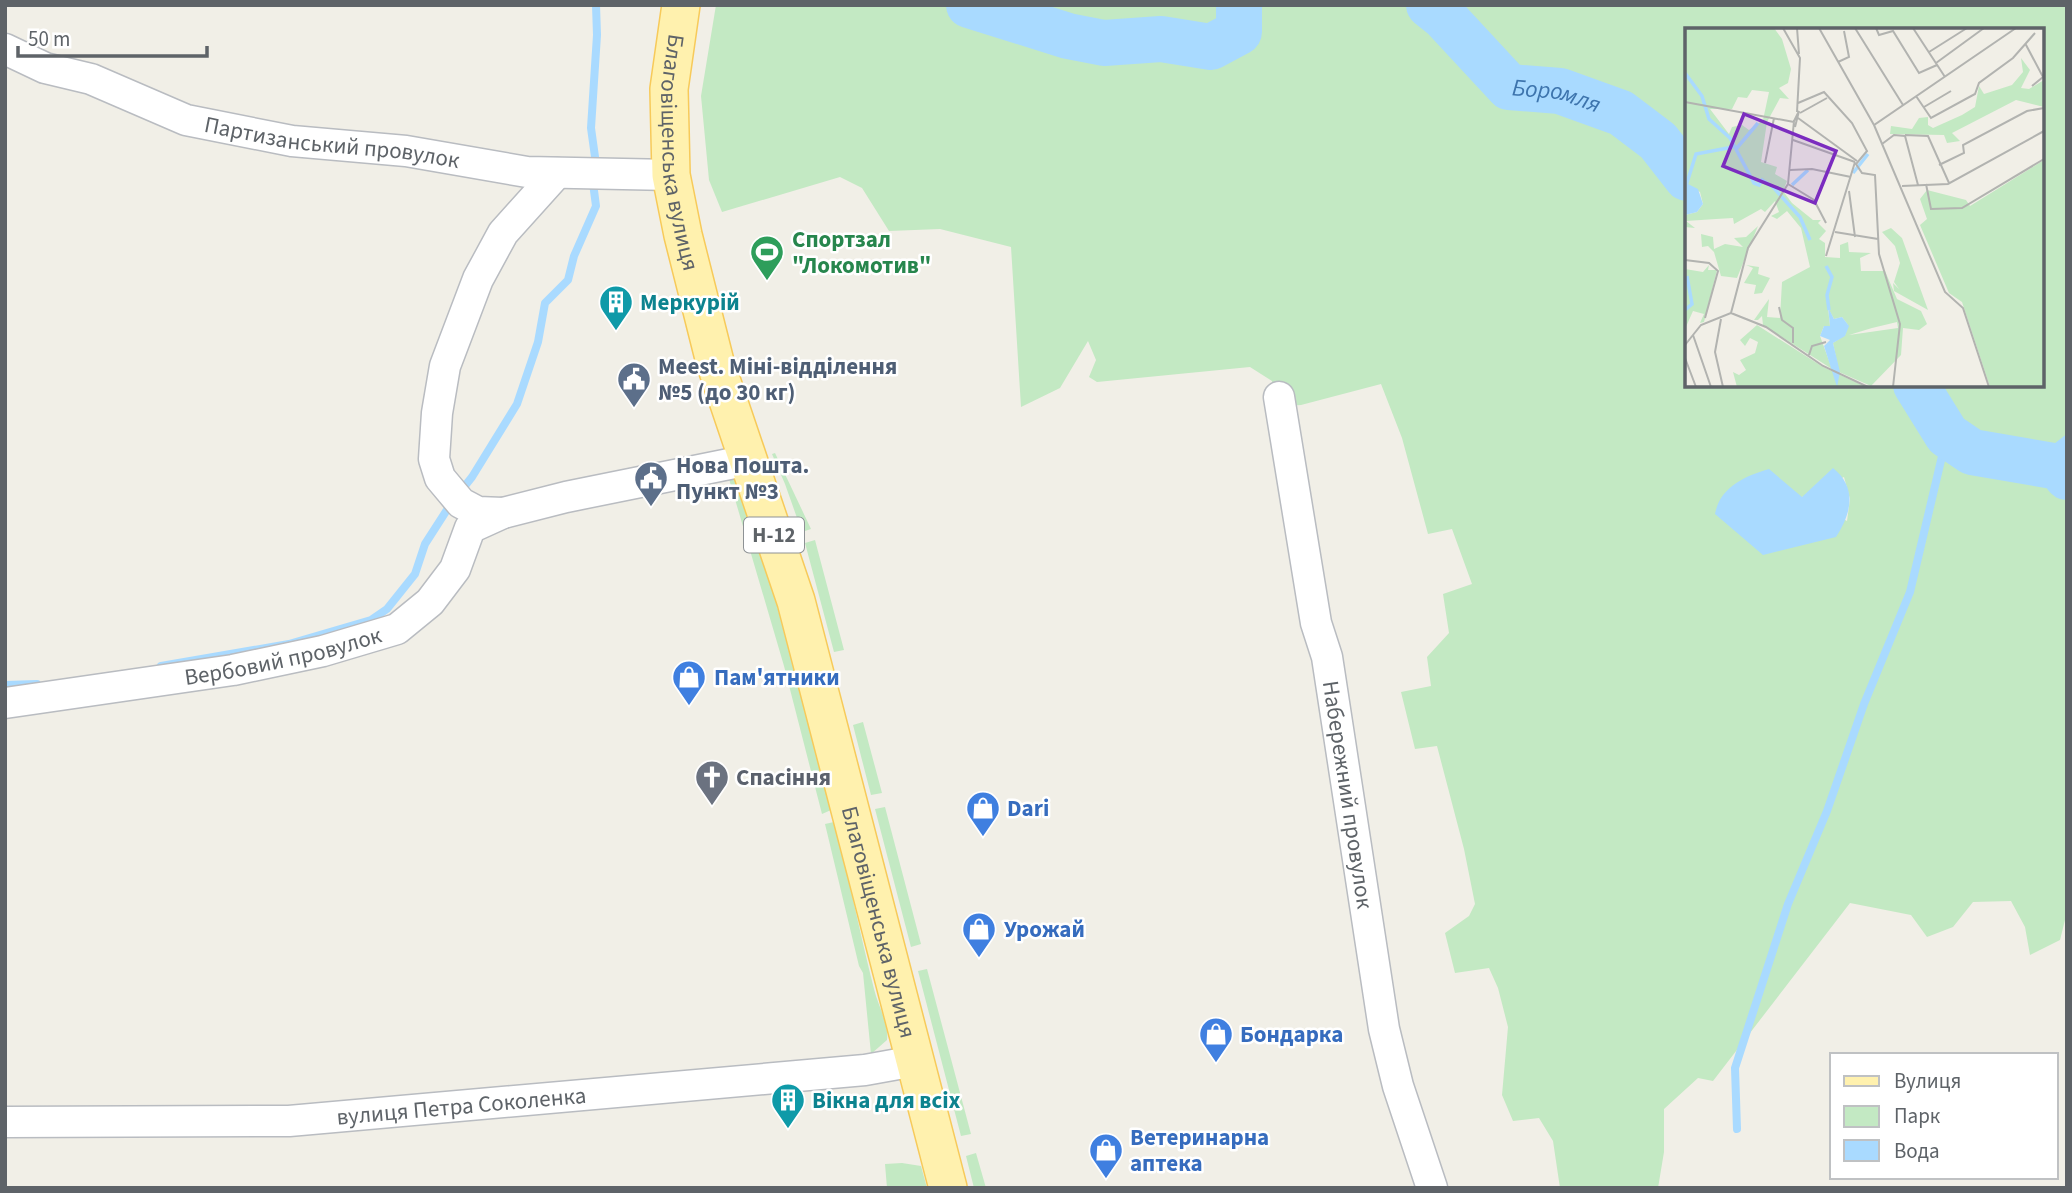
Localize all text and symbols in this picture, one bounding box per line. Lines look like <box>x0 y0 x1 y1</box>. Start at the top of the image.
scale bar <box>18 14 206 58</box>
text: 50 m <box>28 24 70 54</box>
inset map <box>1685 28 2044 387</box>
street label: Благовіщенська вулиця <box>652 32 707 274</box>
water label: Боромля <box>1511 70 1606 122</box>
street label: Партизанський провулок <box>202 108 463 177</box>
place label: Спортзал "Локомотив" <box>792 223 931 282</box>
sports icon: Спортзал "Локомотив" <box>748 233 786 282</box>
building icon: Меркурій <box>597 283 635 332</box>
place label: Меркурій <box>640 286 740 319</box>
place label: Meest. Міні-відділення №5 (до 30 кг) <box>658 350 897 409</box>
public building icon: Meest. Міні-відділення №5 (до 30 кг) <box>615 360 653 409</box>
place label: Нова Пошта. Пункт №3 <box>676 449 809 508</box>
public building icon: Нова Пошта. Пункт №3 <box>632 459 670 508</box>
road number: Н-12 <box>744 518 804 552</box>
street label: Вербовий провулок <box>182 618 386 694</box>
shop icon: Пам'ятники <box>670 658 708 707</box>
place label: Пам'ятники <box>714 661 840 694</box>
street label: Набережний провулок <box>1314 678 1381 912</box>
church icon: Спасіння <box>693 758 731 807</box>
place label: Спасіння <box>736 761 831 794</box>
shop icon: Dari <box>964 789 1002 838</box>
place label: Dari <box>1007 792 1049 825</box>
street label: Благовіщенська вулиця <box>833 803 925 1042</box>
shop icon: Урожай <box>960 910 998 959</box>
place label: Урожай <box>1004 913 1085 946</box>
shop icon: Бондарка <box>1197 1015 1235 1064</box>
place label: Бондарка <box>1240 1018 1343 1051</box>
legend <box>1830 1053 2058 1179</box>
text: Вулиця <box>1894 1066 1961 1096</box>
street label: вулиця Петра Соколенка <box>335 1079 588 1134</box>
building icon: Вікна для всіх <box>769 1081 807 1130</box>
place label: Вікна для всіх <box>812 1084 961 1117</box>
text: Парк <box>1894 1101 1941 1131</box>
place label: Ветеринарна аптека <box>1130 1121 1269 1180</box>
shop icon: Ветеринарна аптека <box>1087 1131 1125 1180</box>
text: Вода <box>1894 1136 1940 1166</box>

